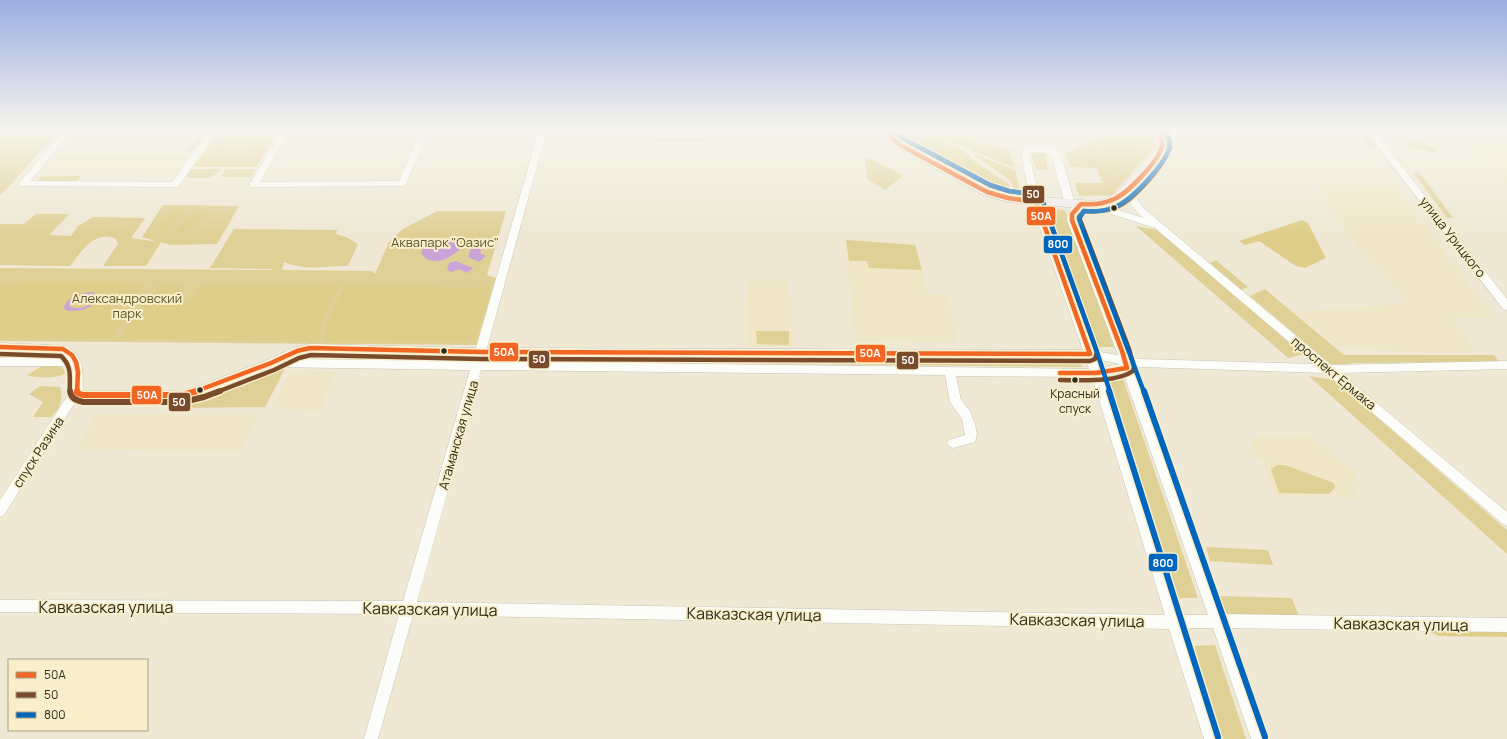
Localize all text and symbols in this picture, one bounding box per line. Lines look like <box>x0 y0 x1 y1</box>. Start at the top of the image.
line badge: 50 <box>1022 185 1045 204</box>
text: 50 <box>1026 186 1040 201</box>
street label: улица Урицкого <box>1416 193 1490 281</box>
unlabelled marker <box>1109 203 1119 213</box>
line badge: 50А <box>1026 206 1056 226</box>
text: 50А <box>1030 208 1052 223</box>
park label: Аквапарк "Оазис" <box>391 233 499 251</box>
line badge: 800 <box>1043 235 1073 254</box>
text: 800 <box>1047 236 1069 251</box>
park label: Александровский парк <box>72 289 182 322</box>
street label: проспект Ермака <box>1288 332 1380 414</box>
line badge: 50А <box>489 342 519 362</box>
text: 50А <box>493 344 515 359</box>
line badge: 50А <box>855 344 886 363</box>
text: 50А <box>859 345 881 360</box>
unlabelled marker <box>439 346 449 356</box>
line badge: 50 <box>528 350 550 369</box>
text: 50 <box>532 351 546 366</box>
line badge: 50 <box>896 351 919 370</box>
text: 50 <box>901 352 915 367</box>
marker: Красный спуск <box>1070 375 1080 385</box>
street label: Атаманская улица <box>434 378 482 492</box>
line badge: 50А <box>131 385 162 405</box>
unlabelled marker <box>195 385 205 395</box>
place label: Красный спуск <box>1050 385 1100 417</box>
text: 50А <box>136 387 158 402</box>
line badge: 50 <box>168 392 191 412</box>
text: 50 <box>172 394 186 409</box>
street label: спуск Разина <box>8 413 68 491</box>
line badge: 800 <box>1148 553 1178 572</box>
text: 800 <box>1152 555 1174 570</box>
street label: Кавказская улица <box>39 596 173 618</box>
street label: Кавказская улица <box>362 597 498 621</box>
street label: Кавказская улица <box>686 602 822 626</box>
street label: Кавказская улица <box>1009 608 1145 632</box>
street label: Кавказская улица <box>1333 612 1469 636</box>
legend <box>8 659 148 731</box>
text: 50А <box>44 666 66 683</box>
text: 50 <box>44 686 58 703</box>
text: 800 <box>44 706 66 723</box>

